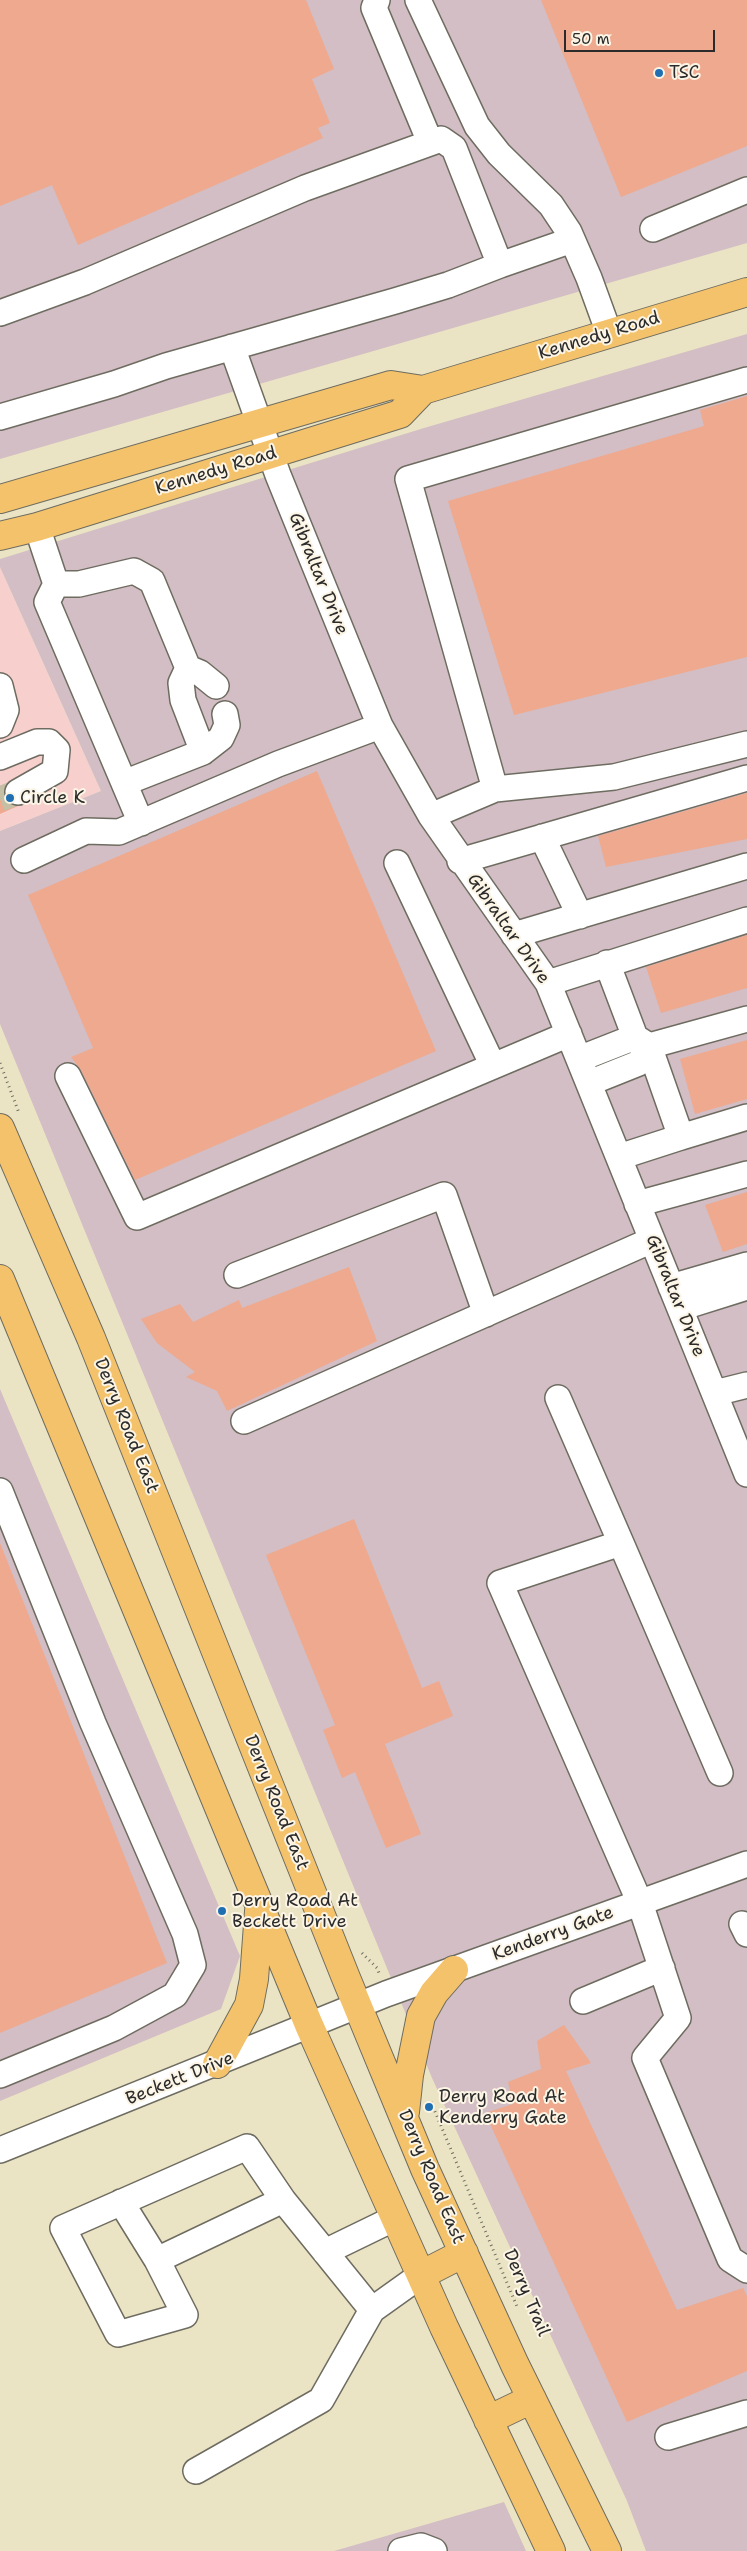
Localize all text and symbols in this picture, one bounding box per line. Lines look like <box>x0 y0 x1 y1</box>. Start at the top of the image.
scale bar <box>567 20 718 52</box>
text: 50 m <box>572 29 610 49</box>
place label: TSC <box>669 62 700 84</box>
marker: TSC <box>653 67 665 79</box>
street label: Kennedy Road <box>536 307 662 365</box>
street label: Kennedy Road <box>153 442 279 500</box>
street label: Gibraltar Drive <box>284 510 352 638</box>
place label: Circle K <box>20 787 85 809</box>
marker: Circle K <box>4 792 16 804</box>
street label: Gibraltar Drive <box>462 870 554 988</box>
street label: Gibraltar Drive <box>641 1232 709 1360</box>
street label: Derry Road East <box>89 1355 163 1497</box>
street label: Derry Road East <box>239 1732 313 1874</box>
place label: Derry Road At Beckett Drive <box>232 1890 358 1932</box>
street label: Kenderry Gate <box>489 1902 617 1966</box>
marker: Derry Road At Beckett Drive <box>216 1905 228 1917</box>
street label: Beckett Drive <box>123 2048 237 2110</box>
place label: Derry Road At Kenderry Gate <box>439 2086 567 2128</box>
marker: Derry Road At Kenderry Gate <box>423 2101 435 2113</box>
street label: Derry Road East <box>393 2107 469 2247</box>
street label: Derry Trail <box>498 2246 554 2340</box>

